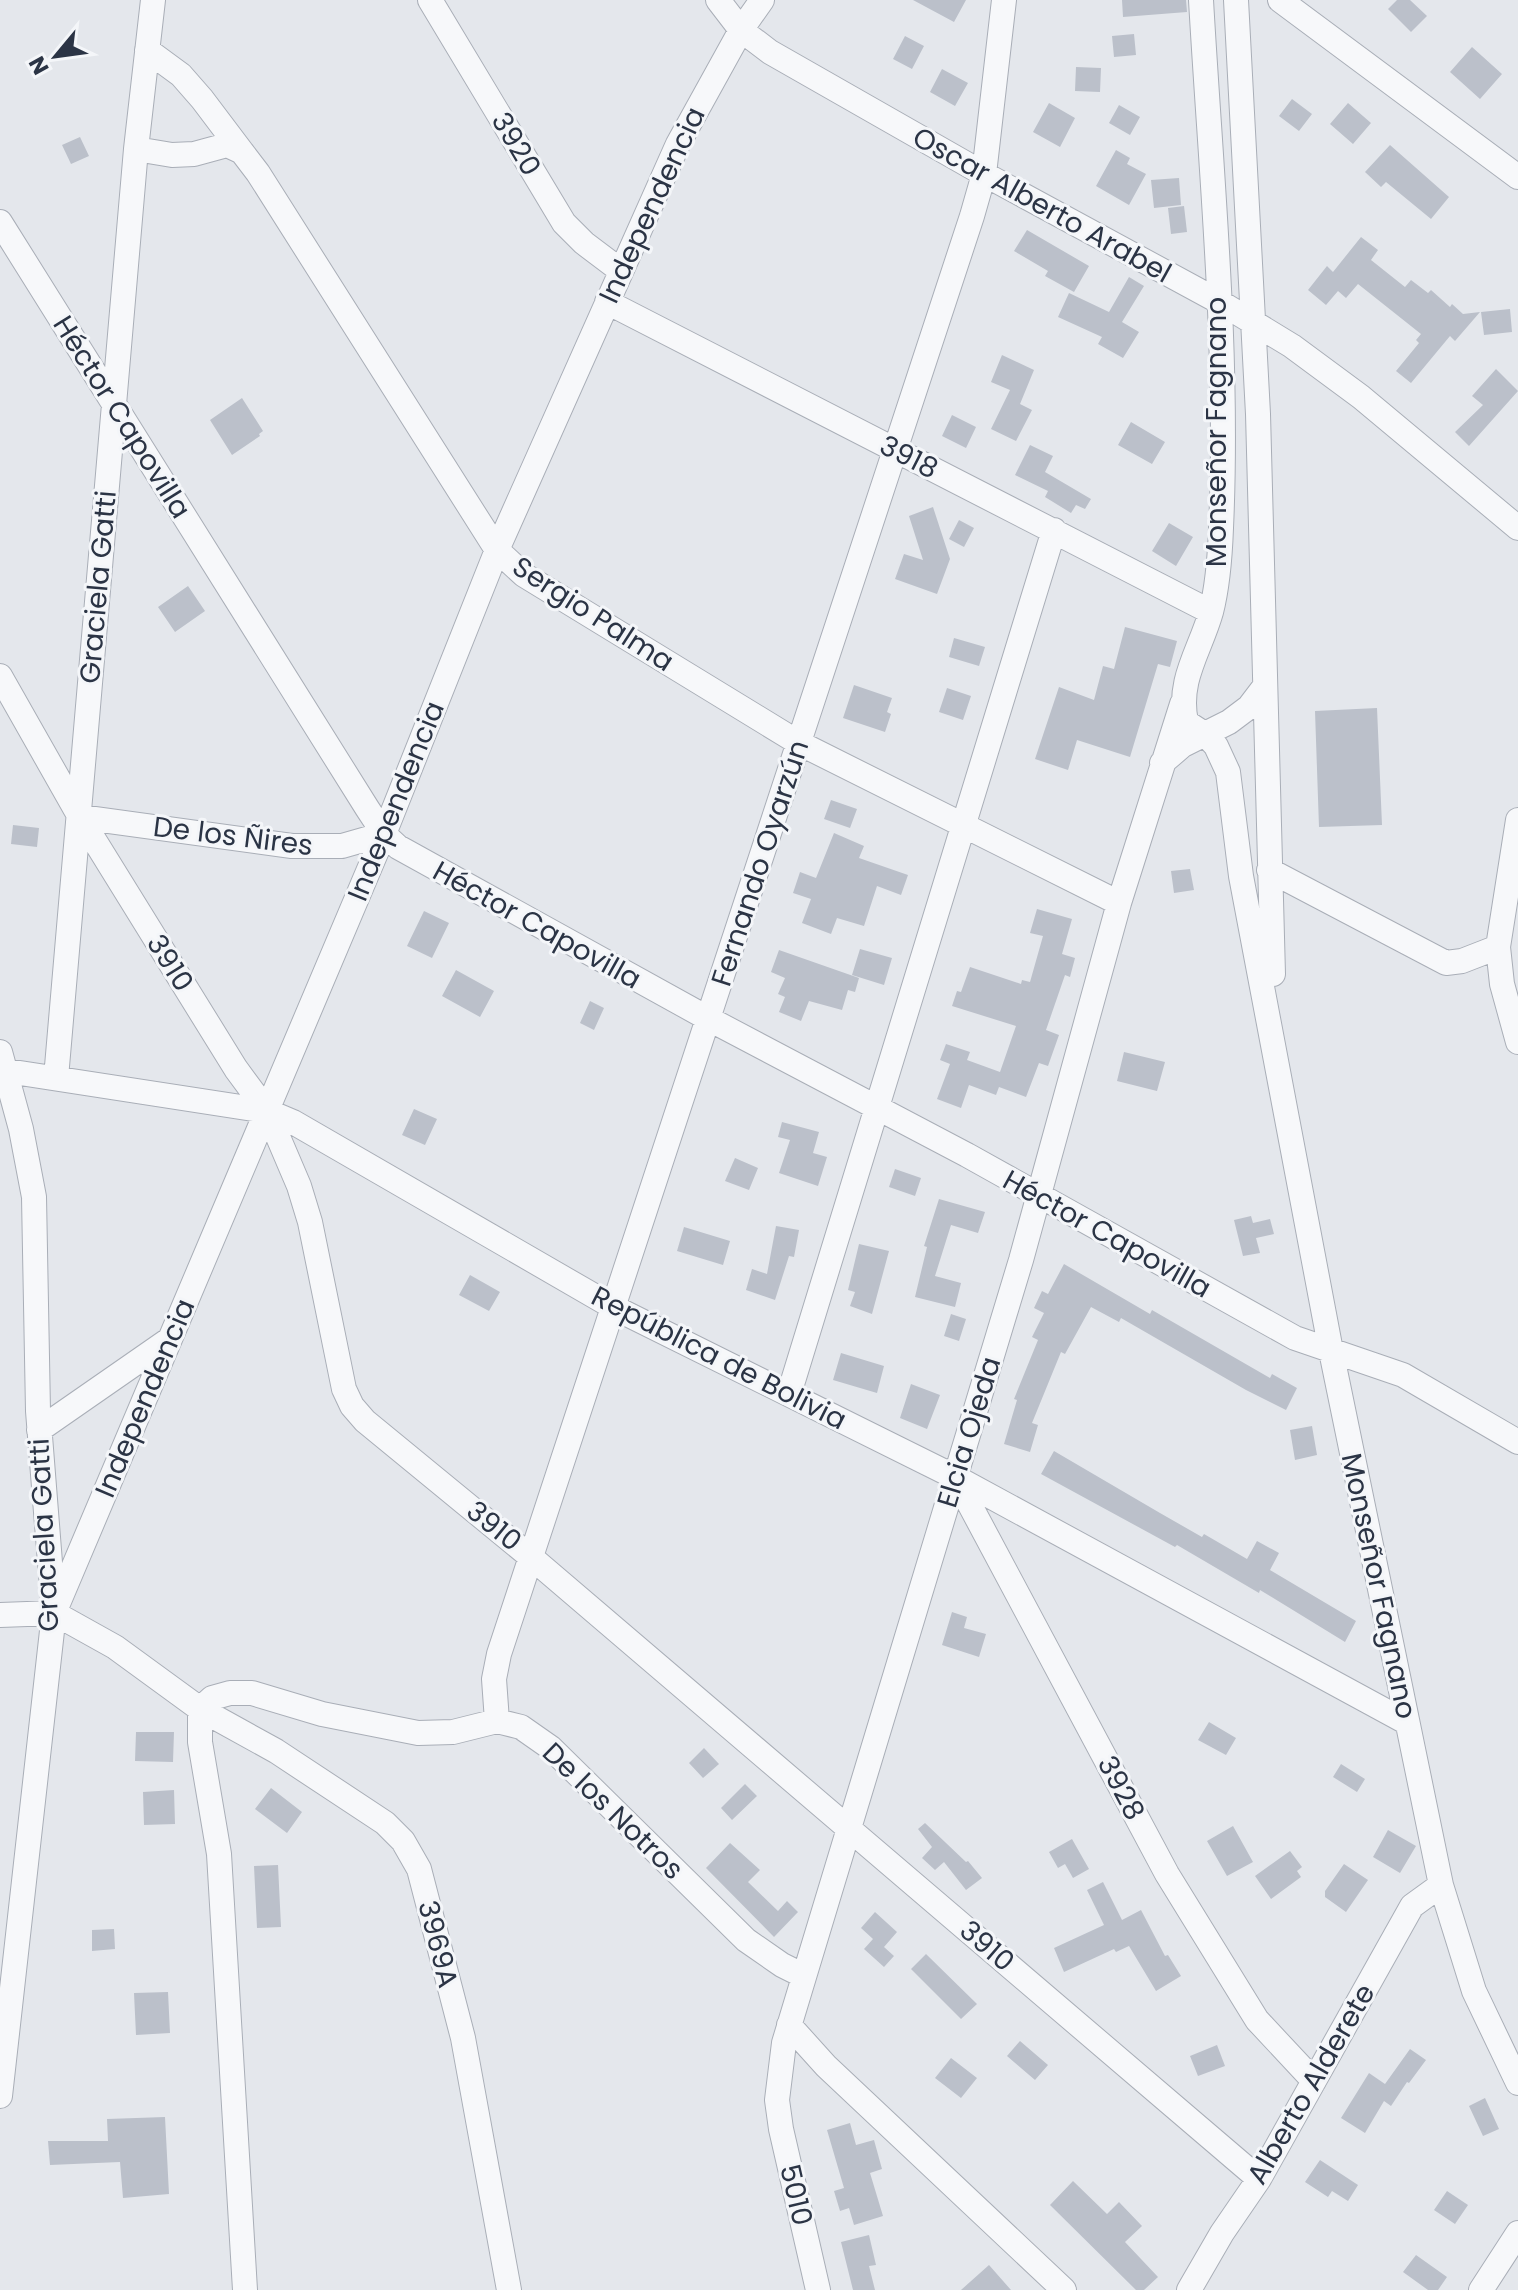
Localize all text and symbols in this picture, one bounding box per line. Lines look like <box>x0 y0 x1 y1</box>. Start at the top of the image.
north arrow <box>16 16 96 96</box>
text: N <box>21 51 57 80</box>
street label: Independencia <box>589 101 715 309</box>
street label: 3920 <box>482 105 550 183</box>
street label: Oscar Alberto Arabel <box>906 118 1178 292</box>
street label: Monseñor Fagnano <box>1197 297 1236 567</box>
street label: Héctor Capovilla <box>44 308 200 526</box>
street label: 3918 <box>873 426 945 488</box>
street label: Graciela Gatti <box>70 489 126 685</box>
street label: Sergio Palma <box>505 547 681 681</box>
street label: Independencia <box>338 695 454 907</box>
street label: Fernando Oyarzún <box>702 735 818 991</box>
street label: De los Ñires <box>151 807 315 865</box>
street label: Héctor Capovilla <box>426 852 648 998</box>
street label: 3910 <box>137 927 203 999</box>
street label: Héctor Capovilla <box>996 1161 1218 1307</box>
street label: República de Bolivia <box>585 1277 853 1439</box>
street label: Independencia <box>86 1293 204 1503</box>
street label: Elcia Ojeda <box>928 1352 1010 1512</box>
street label: Graciela Gatti <box>19 1437 69 1633</box>
street label: Monseñor Fagnano <box>1332 1450 1426 1722</box>
street label: 3910 <box>458 1492 530 1560</box>
street label: De los Notros <box>534 1734 692 1888</box>
street label: 3928 <box>1088 1749 1154 1827</box>
street label: 3969A <box>408 1896 468 1992</box>
street label: 3910 <box>951 1911 1023 1981</box>
street label: Alberto Alderete <box>1238 1977 1384 2191</box>
street label: 5010 <box>770 2161 822 2229</box>

